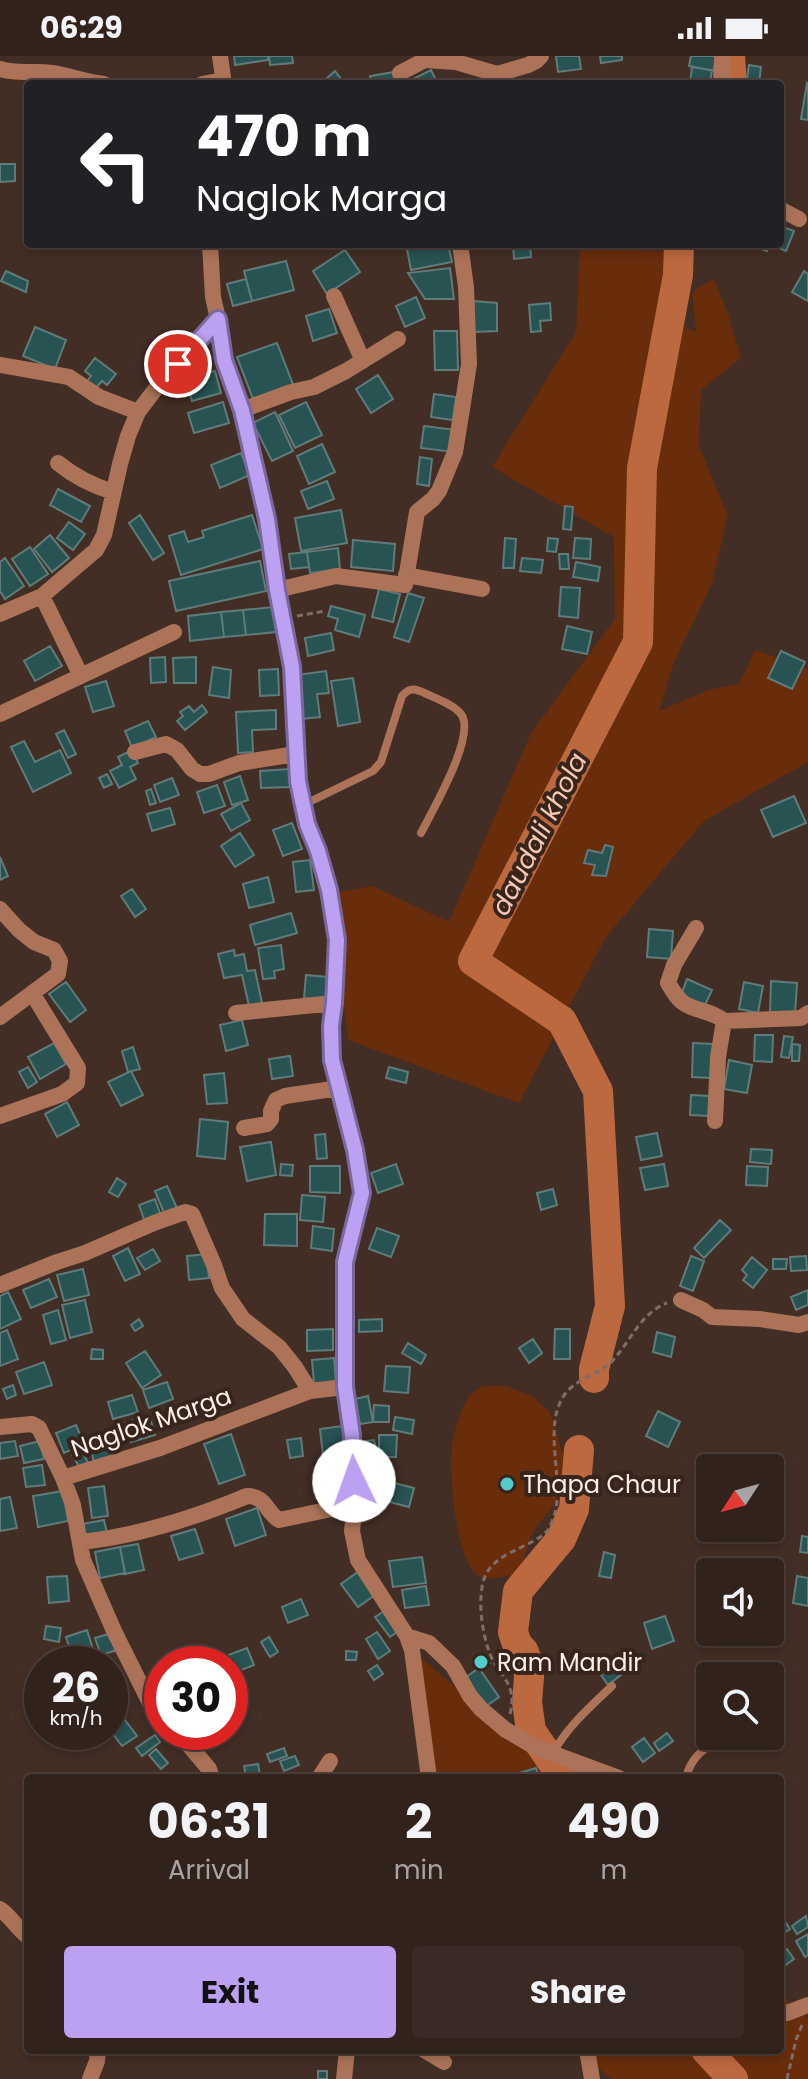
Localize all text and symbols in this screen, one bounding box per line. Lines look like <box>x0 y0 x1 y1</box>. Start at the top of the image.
text: 06:29 <box>40 6 123 49</box>
text: 470 m <box>196 97 372 176</box>
icon: left <box>64 112 168 216</box>
text: Naglok Marga <box>196 173 447 224</box>
pin <box>144 330 212 398</box>
icon: arrive <box>156 342 200 386</box>
water label: daudali khola <box>483 746 595 922</box>
street label: Naglok Marga <box>66 1379 236 1465</box>
position arrow <box>312 1439 396 1523</box>
north arrow <box>696 1454 784 1542</box>
map controls <box>696 1454 784 1750</box>
place label: Thapa Chaur <box>523 1468 681 1501</box>
marker: Thapa Chaur <box>498 1475 516 1493</box>
button: sound <box>696 1558 784 1646</box>
speed limit sign: 30 <box>144 1646 248 1750</box>
place label: Ram Mandir <box>497 1646 642 1679</box>
marker: Ram Mandir <box>472 1653 490 1671</box>
text: 26 <box>52 1660 100 1716</box>
button: search <box>696 1662 784 1750</box>
text: km/h <box>49 1704 103 1732</box>
text: 06:31 <box>148 1788 270 1855</box>
text: 2 <box>405 1788 432 1855</box>
text: 490 <box>567 1788 660 1855</box>
text: Arrival <box>168 1852 250 1888</box>
text: min <box>394 1852 444 1888</box>
text: m <box>600 1852 627 1888</box>
button: Exit <box>64 1946 396 2038</box>
button: Share <box>412 1946 744 2038</box>

